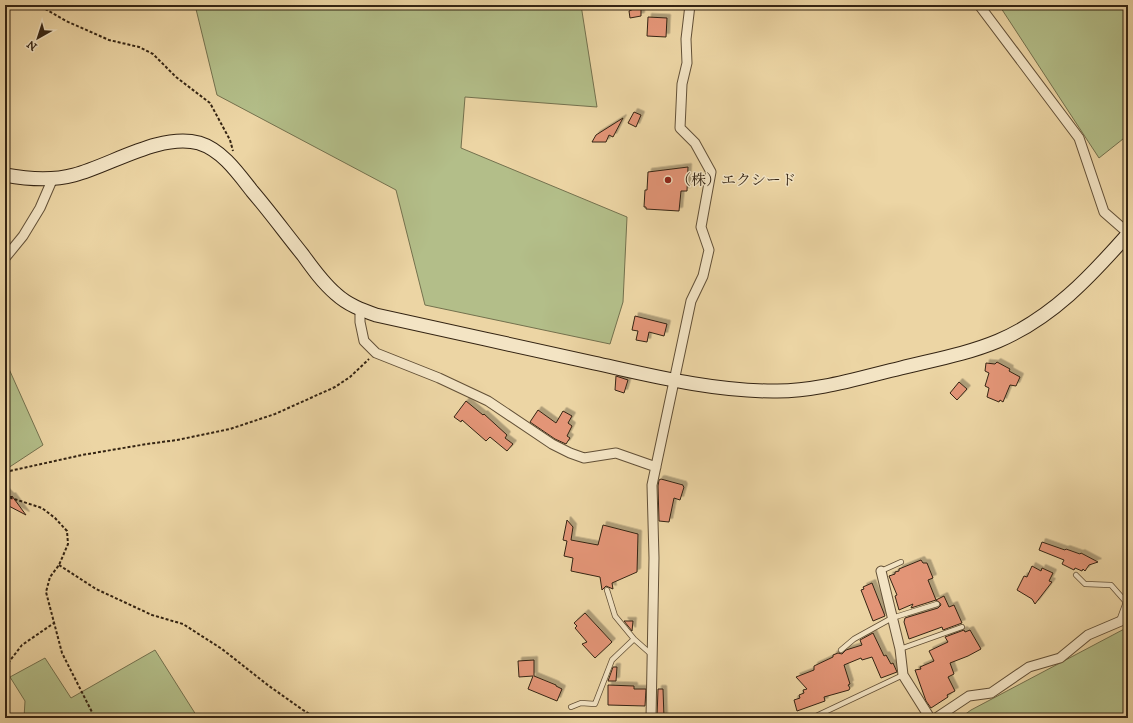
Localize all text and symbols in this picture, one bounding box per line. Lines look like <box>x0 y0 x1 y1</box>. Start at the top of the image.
north arrow <box>18 18 58 58</box>
text: N <box>24 37 40 53</box>
place label: （株）エクシード <box>676 171 796 190</box>
marker: （株）エクシード <box>663 175 673 185</box>

